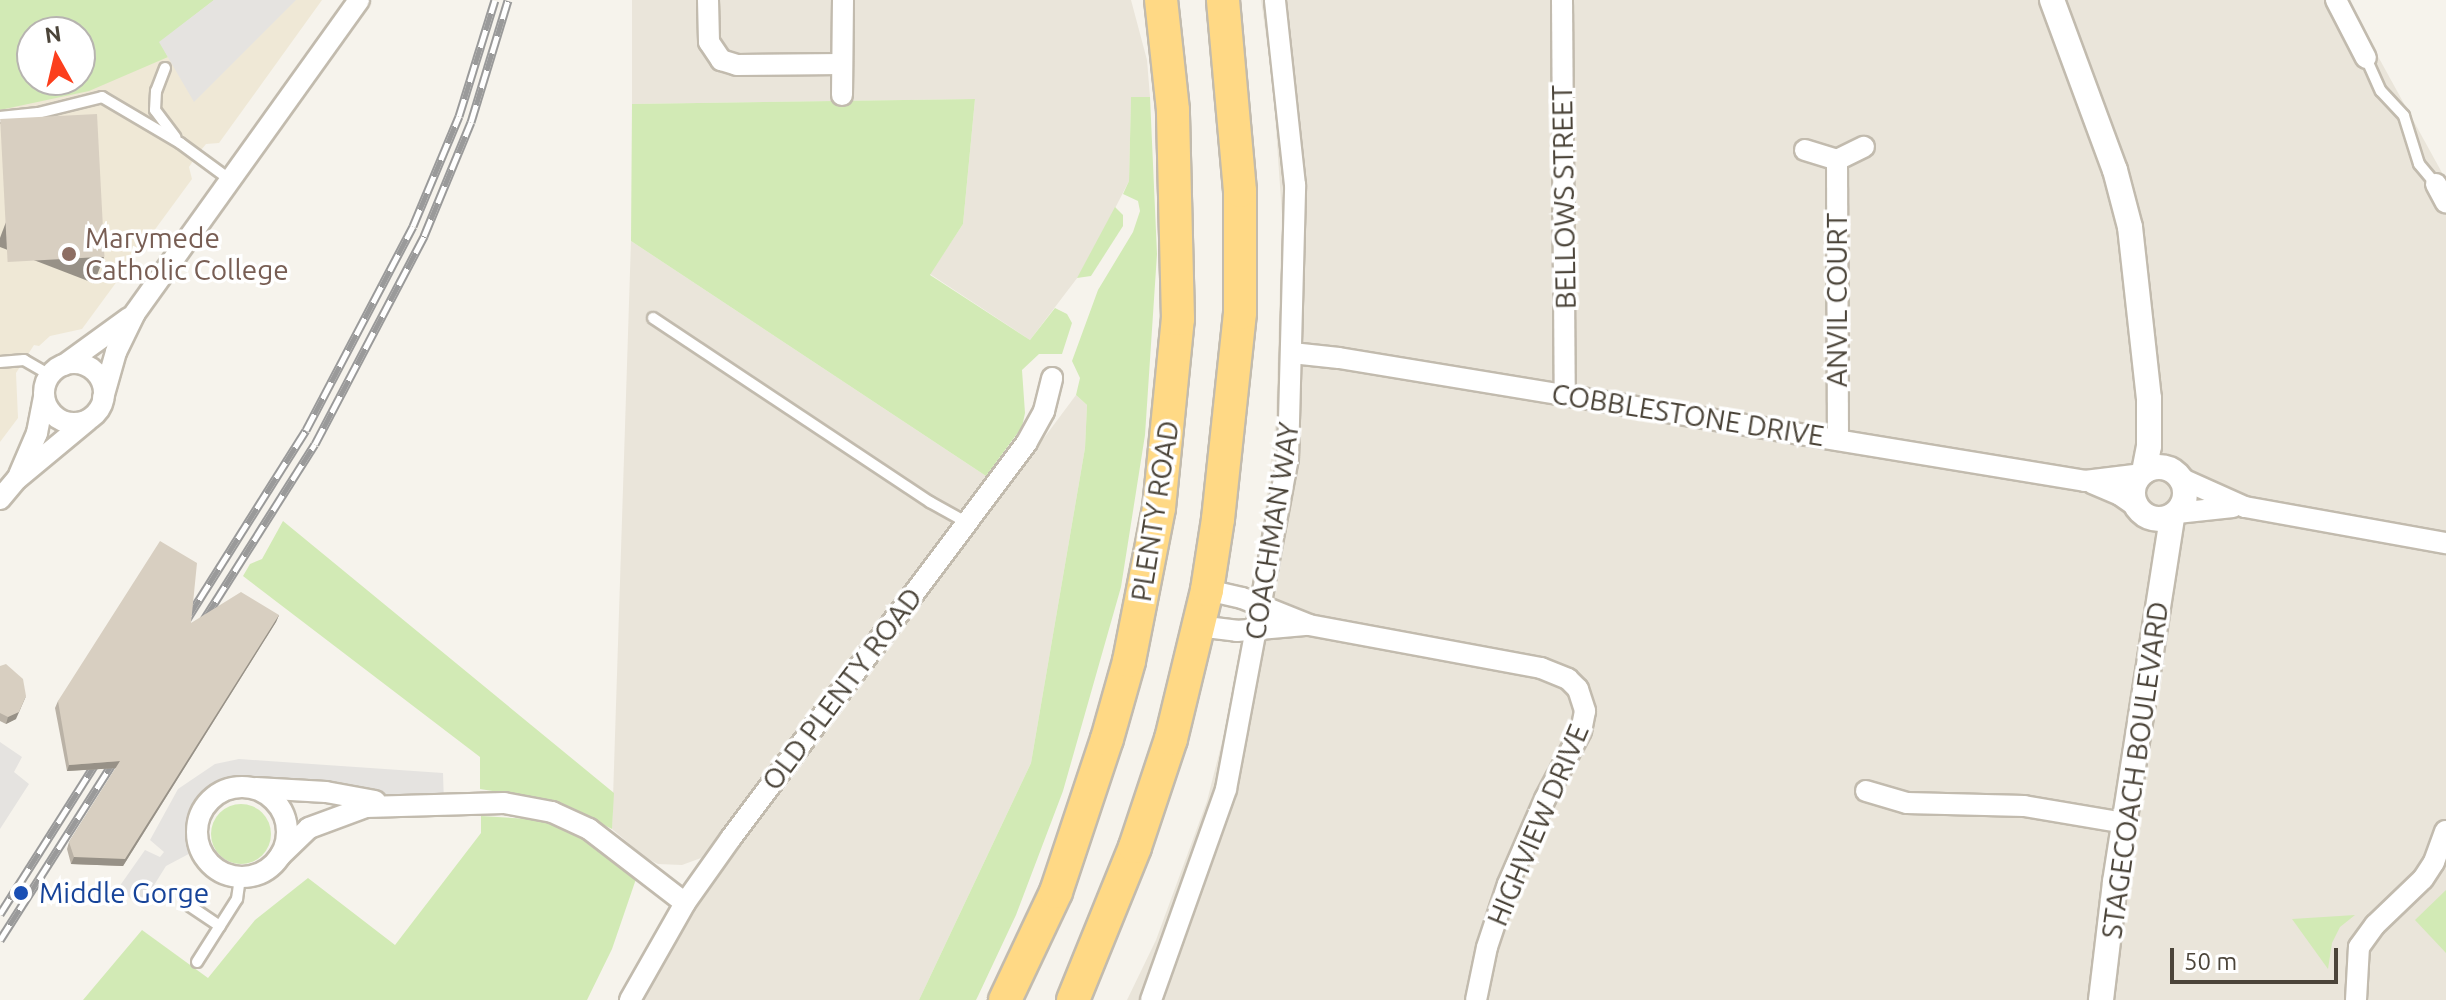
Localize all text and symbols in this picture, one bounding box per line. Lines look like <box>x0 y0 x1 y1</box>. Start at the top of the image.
north arrow <box>16 16 96 96</box>
text: N <box>43 20 63 47</box>
street label: BELLOWS STREET <box>1545 85 1583 309</box>
street label: ANVIL COURT <box>1820 213 1854 387</box>
place label: Marymede Catholic College <box>85 221 289 287</box>
marker: Marymede Catholic College <box>60 245 78 263</box>
street label: COBBLESTONE DRIVE <box>1549 377 1827 453</box>
street label: PLENTY ROAD <box>1124 418 1186 604</box>
street label: COACHMAN WAY <box>1238 420 1306 642</box>
street label: OLD PLENTY ROAD <box>755 581 929 797</box>
street label: STAGECOACH BOULEVARD <box>2095 599 2175 941</box>
street label: HIGHVIEW DRIVE <box>1480 719 1596 931</box>
place label: Middle Gorge <box>39 876 209 910</box>
marker: Middle Gorge <box>10 882 32 904</box>
scale bar <box>2174 932 2342 982</box>
text: 50 m <box>2184 948 2237 975</box>

